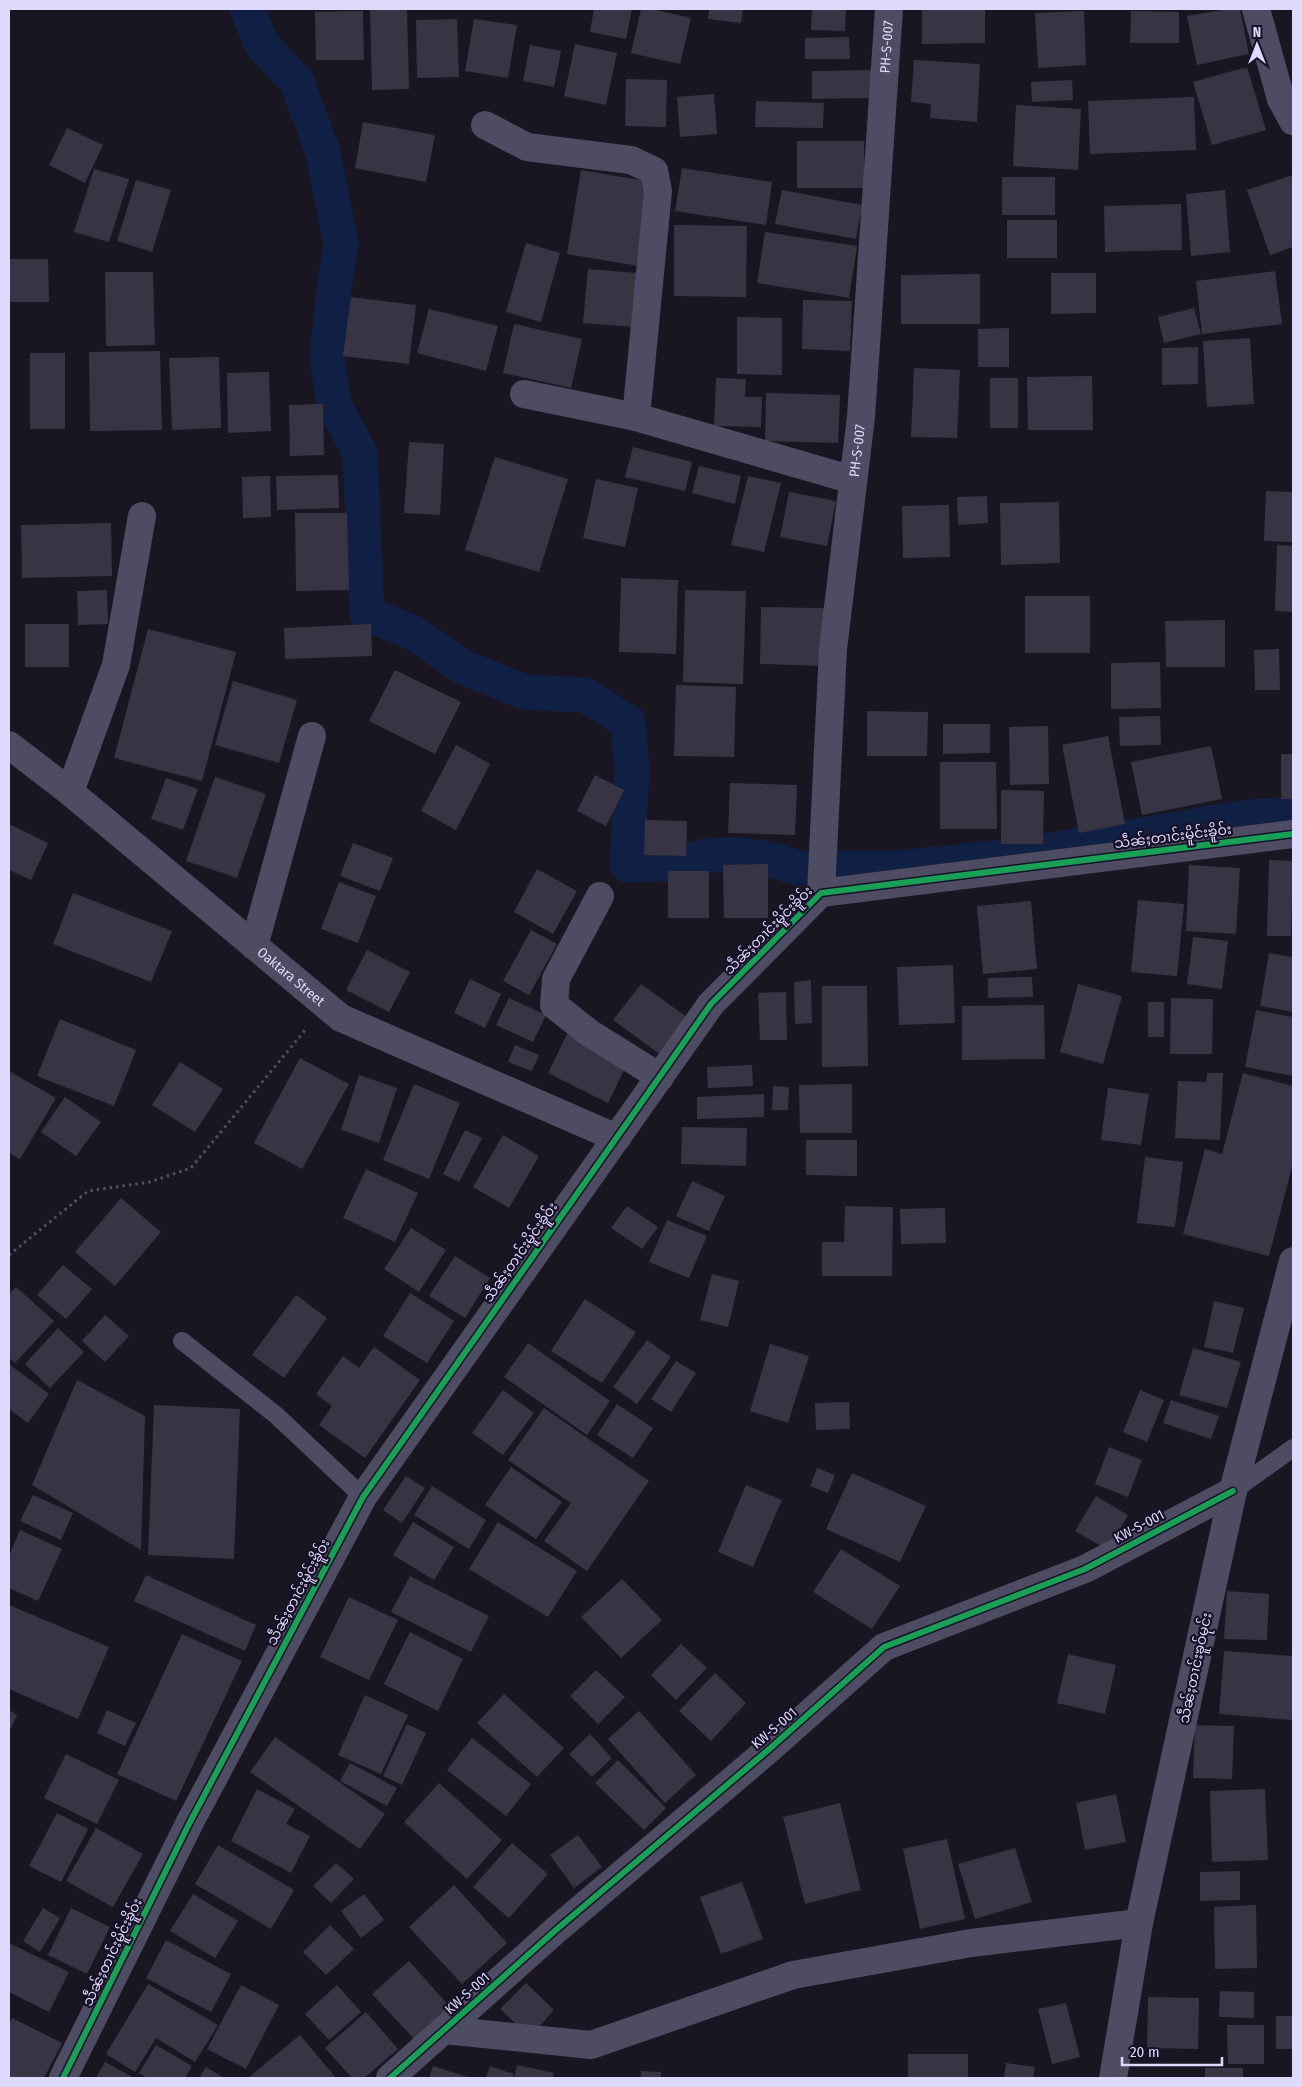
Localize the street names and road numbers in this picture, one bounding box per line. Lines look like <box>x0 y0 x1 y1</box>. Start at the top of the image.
street label: PH-S-007 <box>877 20 897 74</box>
street label: PH-S-007 <box>846 423 869 478</box>
street label: သဵၼ်ႈတၢင်းမိူင်းၶိူဝ်း <box>1113 819 1233 855</box>
street label: သဵၼ်ႈတၢင်းမိူင်းၶိူဝ်း <box>719 881 818 980</box>
street label: Oaktara Street <box>254 944 328 1010</box>
street label: သဵၼ်ႈတၢင်းမိူင်းၶိူဝ်း <box>478 1198 564 1307</box>
street label: KW-S-001 <box>1111 1506 1167 1547</box>
street label: သဵၼ်ႈတၢင်းမိူင်းၶိူဝ်း <box>261 1535 336 1650</box>
street label: သဵၼ်ႈတၢင်းၶူဝ်မုင်း <box>1173 1611 1218 1726</box>
street label: KW-S-001 <box>748 1704 800 1753</box>
street label: သဵၼ်ႈတၢင်းမိူင်းၶိူဝ်း <box>77 1895 149 2010</box>
street label: KW-S-001 <box>441 1969 493 2018</box>

